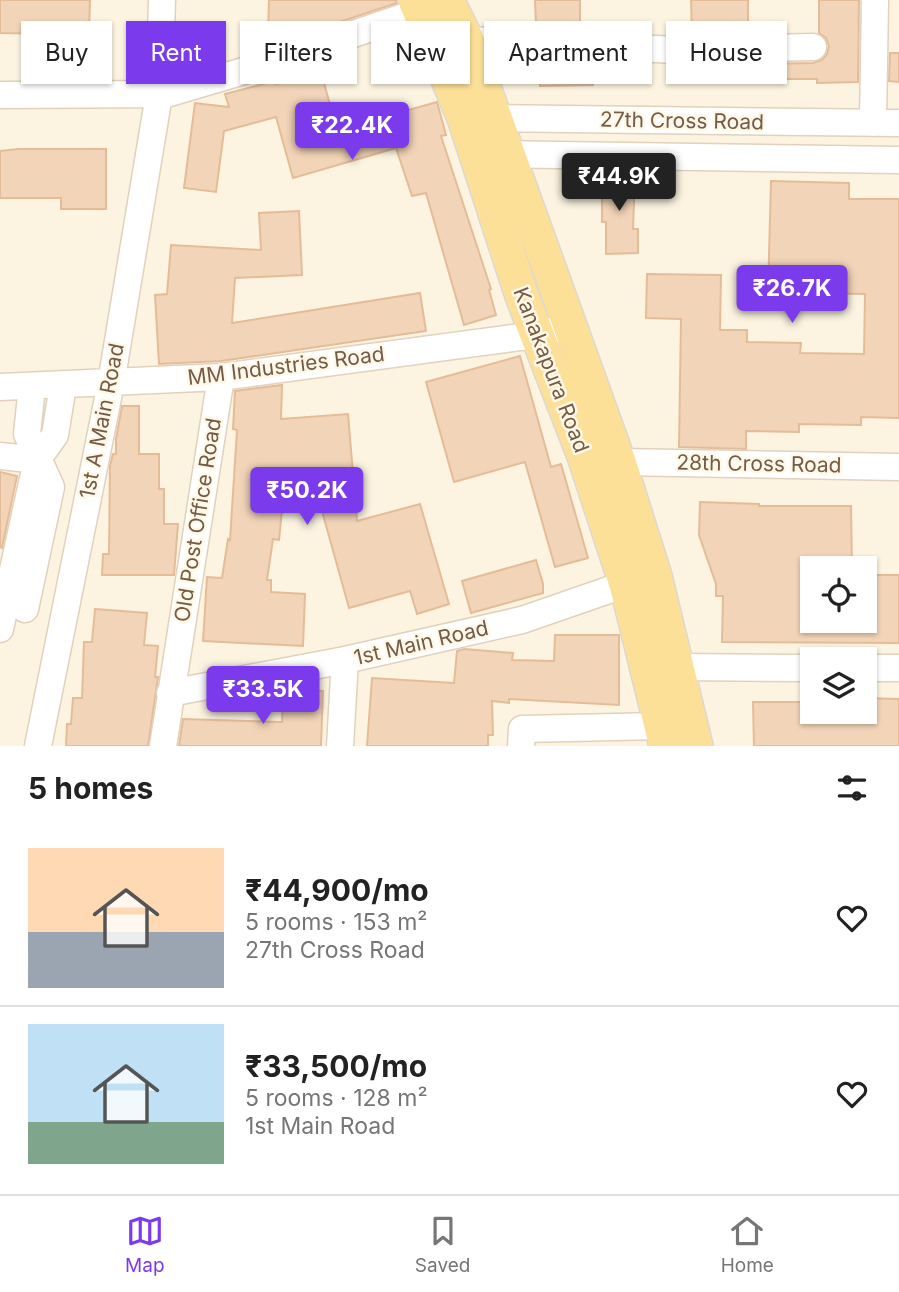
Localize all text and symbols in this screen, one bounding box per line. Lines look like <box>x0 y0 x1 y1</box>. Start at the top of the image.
chip: Buy <box>21 21 112 84</box>
chip: Rent <box>126 21 226 84</box>
chip: Filters <box>240 21 357 84</box>
chip: New <box>371 21 470 84</box>
chip: Apartment <box>484 21 652 84</box>
chip: House <box>666 21 787 84</box>
pin: ₹22.4K <box>295 102 409 162</box>
street label: 27th Cross Road <box>600 107 764 134</box>
text: ₹22.4K <box>311 111 393 139</box>
pin: ₹44.9K <box>562 154 676 213</box>
text: ₹44.9K <box>578 162 660 190</box>
pin: ₹26.7K <box>735 266 849 325</box>
text: ₹26.7K <box>753 274 831 302</box>
street label: Kanakapura Road <box>508 284 594 456</box>
street label: 1st A Main Road <box>74 341 129 501</box>
street label: MM Industries Road <box>186 341 386 390</box>
street label: Old Post Office Road <box>169 416 226 624</box>
street label: 28th Cross Road <box>676 450 842 477</box>
pin: ₹50.2K <box>250 468 364 527</box>
text: ₹50.2K <box>266 476 348 504</box>
map controls <box>800 556 877 724</box>
button: locate <box>800 556 877 633</box>
street label: 1st Main Road <box>351 615 491 670</box>
button: layers <box>800 647 877 724</box>
pin: ₹33.5K <box>206 666 320 726</box>
text: ₹33.5K <box>222 675 304 703</box>
icon: filters <box>833 769 871 807</box>
text: 5 homes <box>28 770 153 806</box>
text: ₹44,900/mo <box>245 872 429 908</box>
icon: home <box>84 876 168 960</box>
icon: heart <box>833 899 871 937</box>
text: 5 rooms · 153 m² <box>245 908 427 936</box>
text: 27th Cross Road <box>245 936 425 964</box>
text: ₹33,500/mo <box>245 1048 427 1084</box>
icon: home <box>84 1052 168 1136</box>
icon: heart <box>833 1075 871 1113</box>
text: 5 rooms · 128 m² <box>245 1084 428 1112</box>
text: 1st Main Road <box>245 1112 395 1140</box>
tab: Map <box>125 1212 165 1277</box>
tab: Saved <box>415 1212 470 1277</box>
tab: Home <box>721 1212 774 1277</box>

